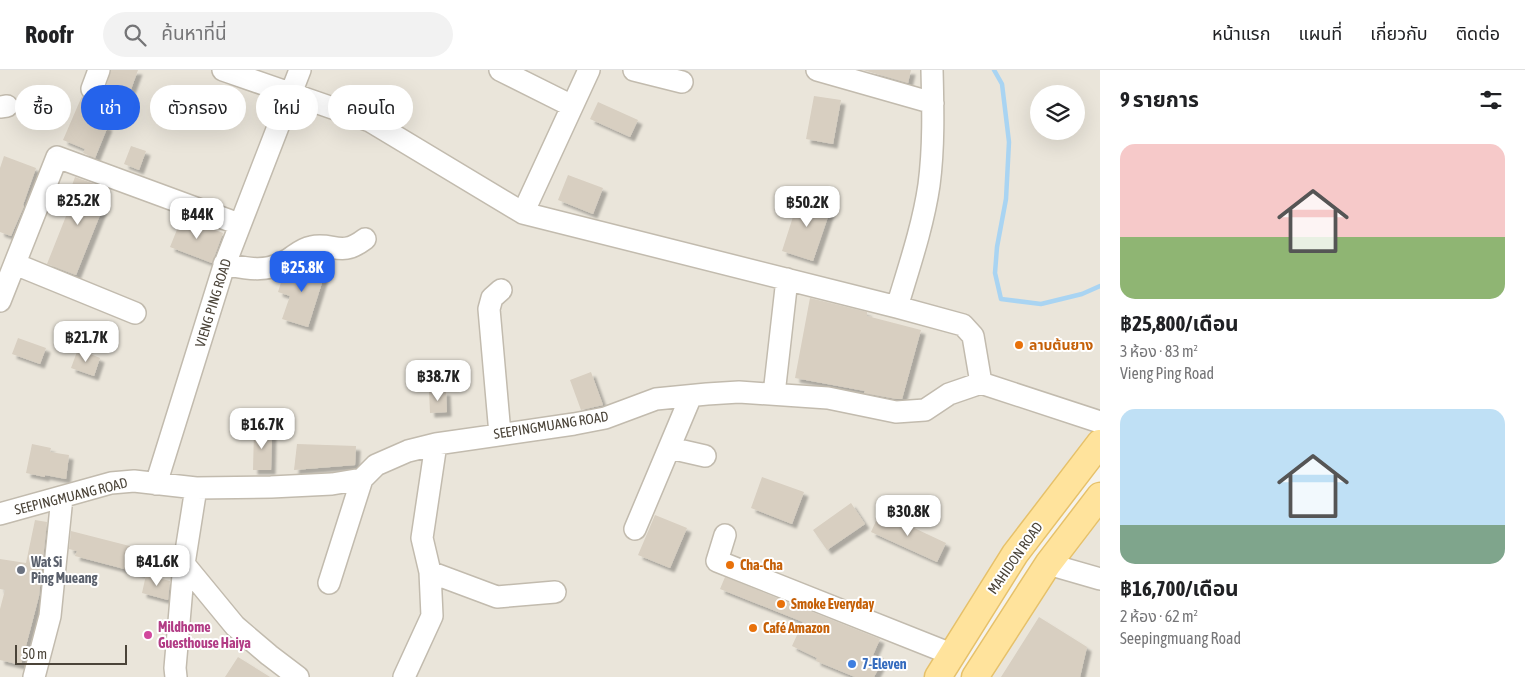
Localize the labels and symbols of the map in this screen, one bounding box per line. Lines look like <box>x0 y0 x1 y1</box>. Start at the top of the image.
pin: ฿25.2K <box>37 184 119 226</box>
pin: ฿50.2K <box>766 186 848 228</box>
pin: ฿44K <box>167 198 227 240</box>
pin: ฿25.8K <box>261 250 343 293</box>
street label: VIENG PING ROAD <box>192 257 234 349</box>
pin: ฿21.7K <box>45 320 127 363</box>
place label: ลาบต้นยาง <box>1029 337 1093 353</box>
marker: ลาบต้นยาง <box>1013 339 1025 351</box>
pin: ฿38.7K <box>397 360 479 402</box>
pin: ฿16.7K <box>221 408 303 450</box>
street label: SEEPINGMUANG ROAD <box>493 408 610 442</box>
street label: SEEPINGMUANG ROAD <box>13 474 129 518</box>
pin: ฿30.8K <box>867 494 949 537</box>
street label: MAHIDON ROAD <box>984 519 1046 597</box>
pin: ฿41.6K <box>116 544 198 587</box>
place label: Wat Si Ping Mueang <box>30 554 98 586</box>
place label: Cha-Cha <box>740 557 783 573</box>
marker: Cha-Cha <box>724 559 736 571</box>
marker: Wat Si Ping Mueang <box>15 564 27 576</box>
place label: Smoke Everyday <box>791 596 875 612</box>
marker: Smoke Everyday <box>775 598 787 610</box>
place label: Mildhome Guesthouse Haiya <box>158 619 251 651</box>
place label: Café Amazon <box>763 620 830 636</box>
marker: Café Amazon <box>747 622 759 634</box>
marker: Mildhome Guesthouse Haiya <box>142 629 154 641</box>
scale bar <box>15 642 128 665</box>
place label: 7-Eleven <box>862 656 907 672</box>
marker: 7-Eleven <box>846 658 858 670</box>

